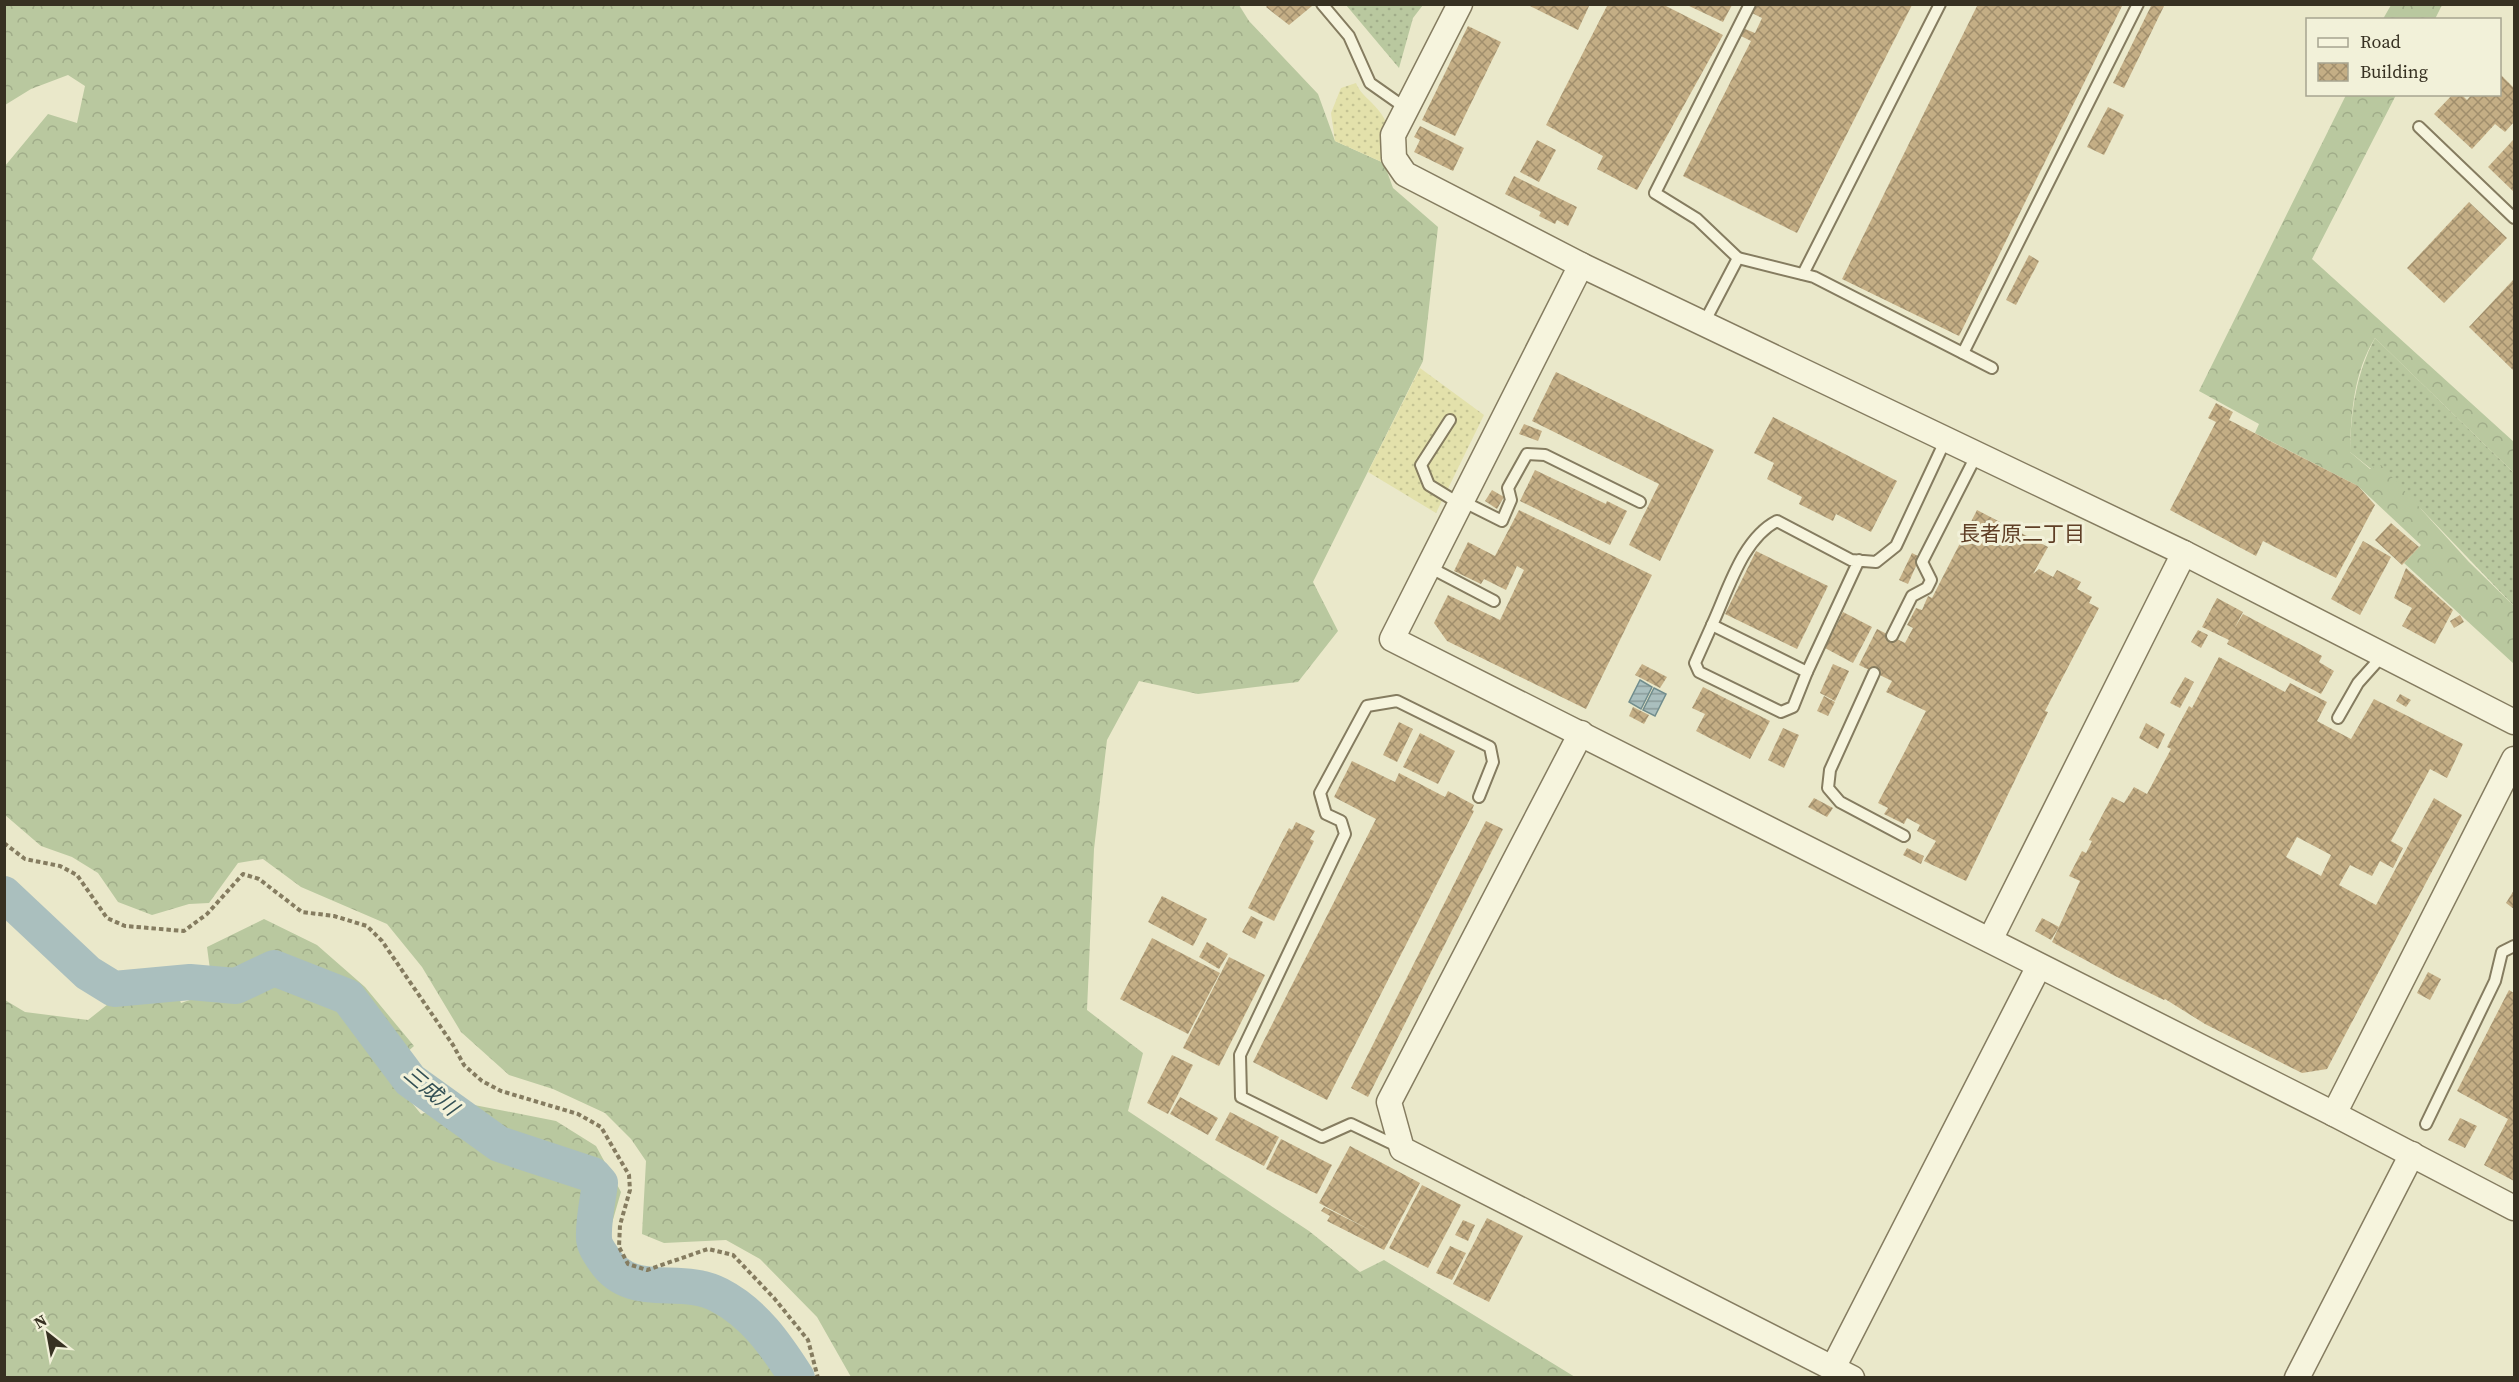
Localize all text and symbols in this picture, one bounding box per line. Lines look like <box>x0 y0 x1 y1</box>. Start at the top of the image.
legend <box>2306 18 2501 96</box>
text: Road <box>2360 29 2401 54</box>
text: Building <box>2360 59 2428 84</box>
district label: 長者原二丁目 <box>1959 519 2085 548</box>
water label: 三成川 <box>398 1059 466 1123</box>
north arrow <box>18 1304 78 1364</box>
text: N <box>30 1309 51 1334</box>

